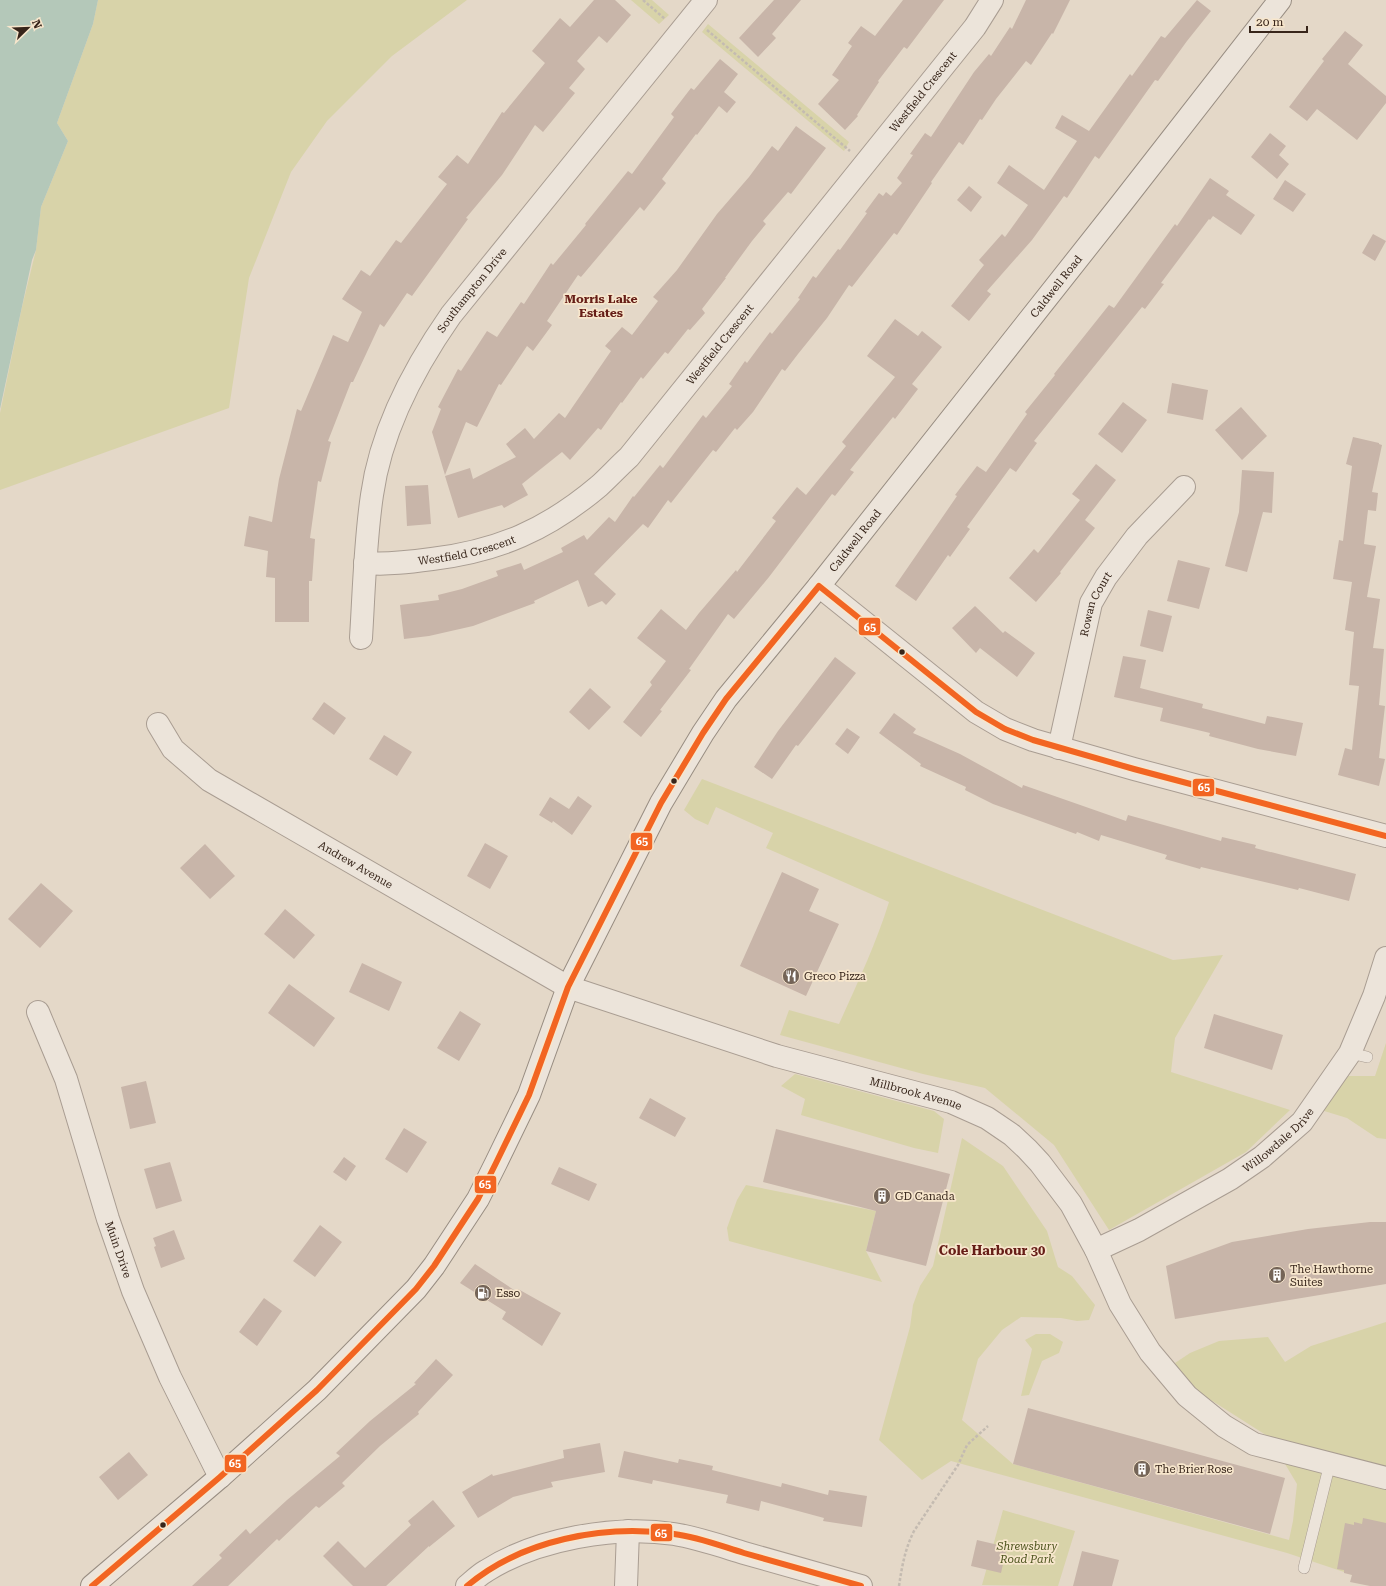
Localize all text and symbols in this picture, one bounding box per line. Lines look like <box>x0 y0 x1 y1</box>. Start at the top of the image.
north arrow <box>8 8 48 48</box>
scale bar <box>1250 8 1307 34</box>
text: 20 m <box>1256 15 1283 29</box>
text: N <box>29 18 45 31</box>
street label: Westfield Crescent <box>887 49 959 135</box>
street label: Southampton Drive <box>434 245 509 335</box>
street label: Caldwell Road <box>1027 253 1084 320</box>
district label: Morris Lake Estates <box>564 292 638 320</box>
street label: Westfield Crescent <box>683 301 756 387</box>
street label: Caldwell Road <box>826 507 884 574</box>
street label: Westfield Crescent <box>417 532 517 567</box>
street label: Rowan Court <box>1077 569 1114 638</box>
line badge: 65 <box>858 617 881 636</box>
text: 65 <box>864 621 876 634</box>
unlabelled marker <box>897 647 907 657</box>
unlabelled marker <box>669 776 679 786</box>
line badge: 65 <box>1192 778 1215 797</box>
text: 65 <box>1198 781 1210 794</box>
line badge: 65 <box>630 832 653 851</box>
text: 65 <box>636 835 648 848</box>
street label: Andrew Avenue <box>316 838 395 891</box>
restaurant icon: Greco Pizza <box>781 966 801 986</box>
place label: Greco Pizza <box>804 970 866 983</box>
street label: Millbrook Avenue <box>868 1074 964 1113</box>
street label: Willowdale Drive <box>1240 1105 1316 1175</box>
line badge: 65 <box>474 1175 497 1194</box>
text: 65 <box>479 1178 491 1191</box>
building icon: GD Canada <box>872 1186 892 1206</box>
place label: GD Canada <box>895 1190 955 1203</box>
street label: Muin Drive <box>103 1219 134 1280</box>
district label: Cole Harbour 30 <box>939 1243 1045 1258</box>
place label: The Hawthorne Suites <box>1290 1263 1373 1289</box>
building icon: The Hawthorne Suites <box>1267 1265 1287 1285</box>
fuel station icon: Esso <box>473 1283 493 1303</box>
place label: Esso <box>496 1287 521 1300</box>
line badge: 65 <box>224 1454 247 1473</box>
text: 65 <box>229 1457 241 1470</box>
building icon: The Brier Rose <box>1132 1459 1152 1479</box>
place label: The Brier Rose <box>1155 1463 1232 1476</box>
unlabelled marker <box>158 1520 168 1530</box>
line badge: 65 <box>650 1523 673 1542</box>
text: 65 <box>655 1527 667 1540</box>
park label: Shrewsbury Road Park <box>996 1540 1058 1566</box>

